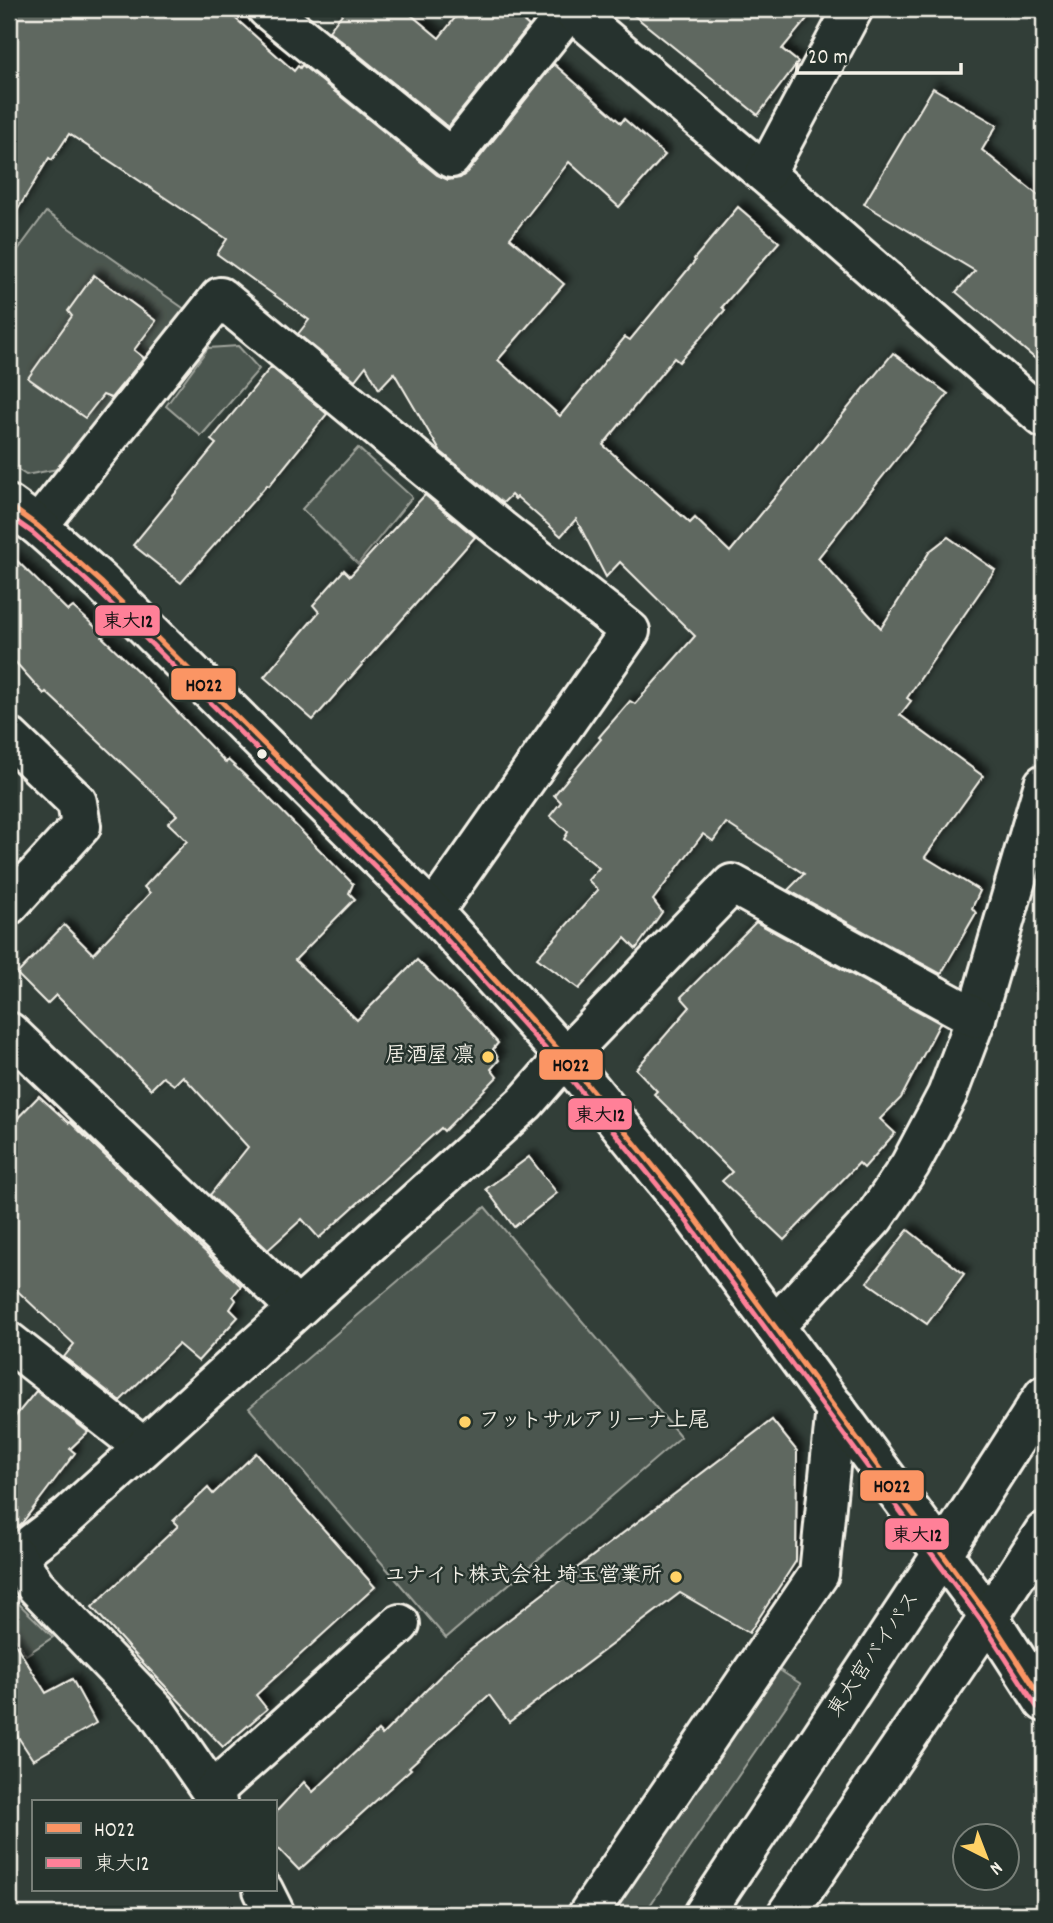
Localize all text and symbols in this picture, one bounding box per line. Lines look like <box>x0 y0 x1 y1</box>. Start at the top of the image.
scale bar <box>797 32 962 76</box>
text: 20 m <box>808 44 848 74</box>
line badge: 東大12 <box>94 604 161 637</box>
text: 東大12 <box>103 610 153 637</box>
line badge: HO22 <box>170 667 237 701</box>
text: HO22 <box>185 674 223 701</box>
unlabelled marker <box>255 747 269 761</box>
place label: 居酒屋 凛 <box>385 1042 474 1072</box>
line badge: HO22 <box>538 1048 604 1081</box>
marker: 居酒屋 凛 <box>480 1049 496 1065</box>
text: HO22 <box>552 1054 590 1081</box>
line badge: 東大12 <box>567 1097 633 1131</box>
text: 東大12 <box>575 1104 625 1131</box>
place label: フットサルアリーナ上尾 <box>479 1407 709 1437</box>
marker: フットサルアリーナ上尾 <box>457 1414 473 1430</box>
line badge: HO22 <box>859 1469 925 1502</box>
text: HO22 <box>873 1475 911 1502</box>
line badge: 東大12 <box>884 1517 950 1551</box>
text: 東大12 <box>892 1524 942 1551</box>
place label: ユナイト株式会社 埼玉営業所 <box>385 1562 662 1592</box>
marker: ユナイト株式会社 埼玉営業所 <box>668 1569 684 1585</box>
street label: 東大宮バイパス <box>822 1586 928 1724</box>
legend <box>32 1800 276 1892</box>
text: HO22 <box>94 1817 135 1847</box>
north arrow <box>951 1822 1021 1892</box>
text: 東大12 <box>94 1851 150 1881</box>
text: N <box>983 1854 1008 1880</box>

